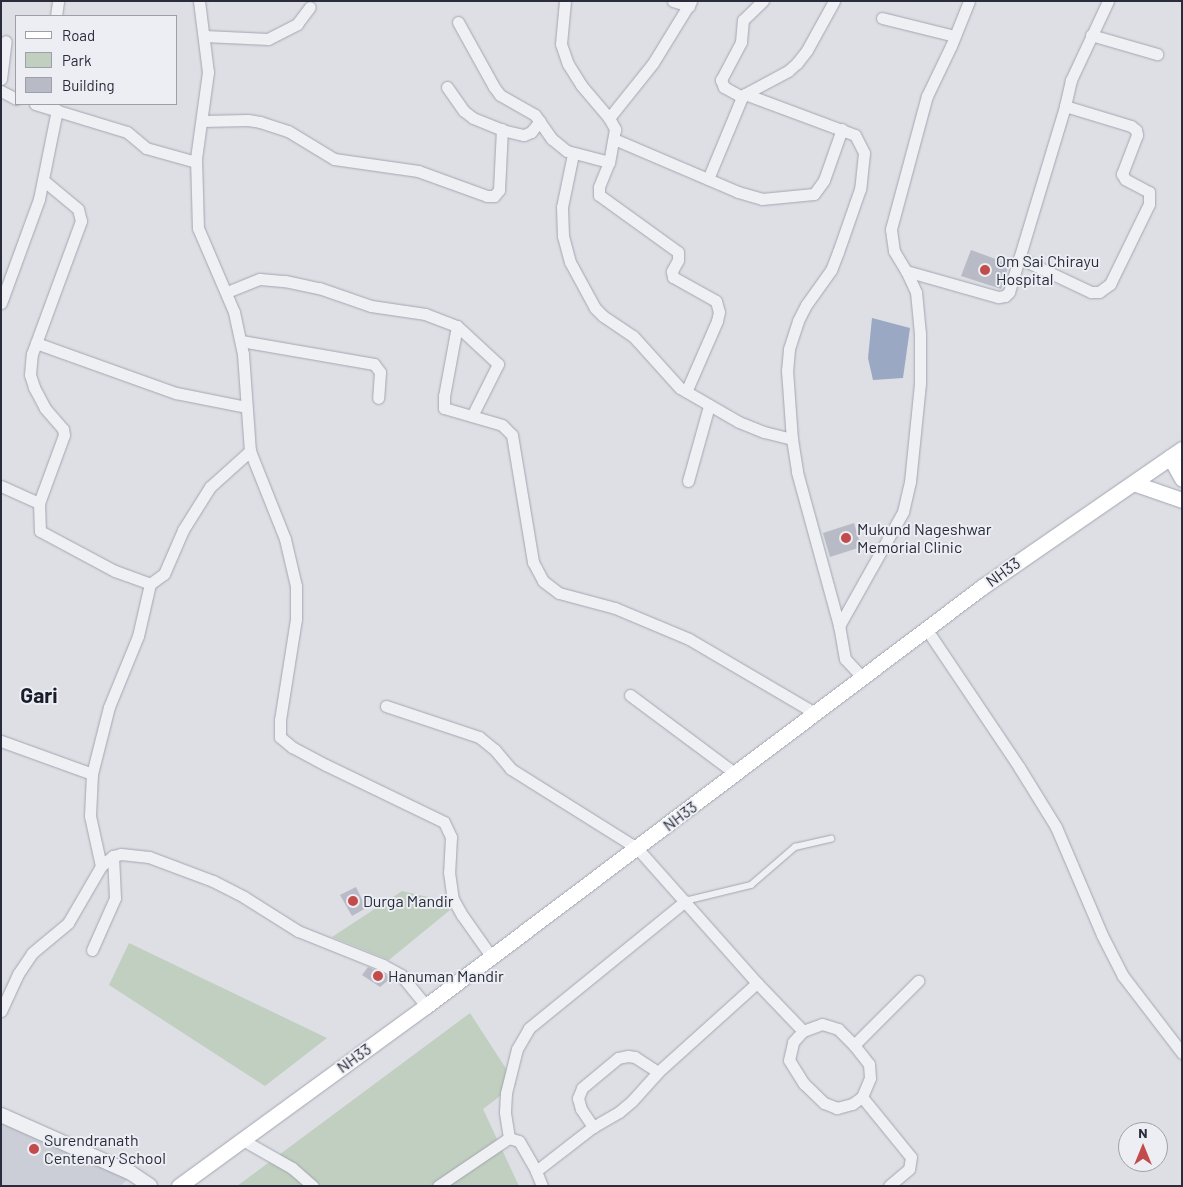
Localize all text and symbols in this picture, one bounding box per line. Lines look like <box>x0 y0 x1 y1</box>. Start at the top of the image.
legend <box>15 15 178 105</box>
text: Road <box>62 26 95 44</box>
text: Park <box>62 51 91 69</box>
text: Building <box>62 76 115 94</box>
place label: Om Sai Chirayu Hospital <box>996 251 1099 289</box>
marker: Om Sai Chirayu Hospital <box>978 263 992 277</box>
place label: Mukund Nageshwar Memorial Clinic <box>857 519 992 557</box>
marker: Mukund Nageshwar Memorial Clinic <box>839 531 853 545</box>
street label: NH33 <box>982 553 1024 591</box>
district label: Gari <box>20 682 58 708</box>
street label: NH33 <box>659 797 701 835</box>
place label: Durga Mandir <box>363 891 454 911</box>
marker: Durga Mandir <box>347 895 359 907</box>
place label: Hanuman Mandir <box>388 966 504 986</box>
marker: Hanuman Mandir <box>372 970 384 982</box>
street label: NH33 <box>333 1039 375 1077</box>
north arrow <box>1118 1122 1168 1172</box>
text: N <box>1138 1124 1148 1141</box>
place label: Surendranath Centenary School <box>44 1130 166 1168</box>
marker: Surendranath Centenary School <box>28 1143 40 1155</box>

